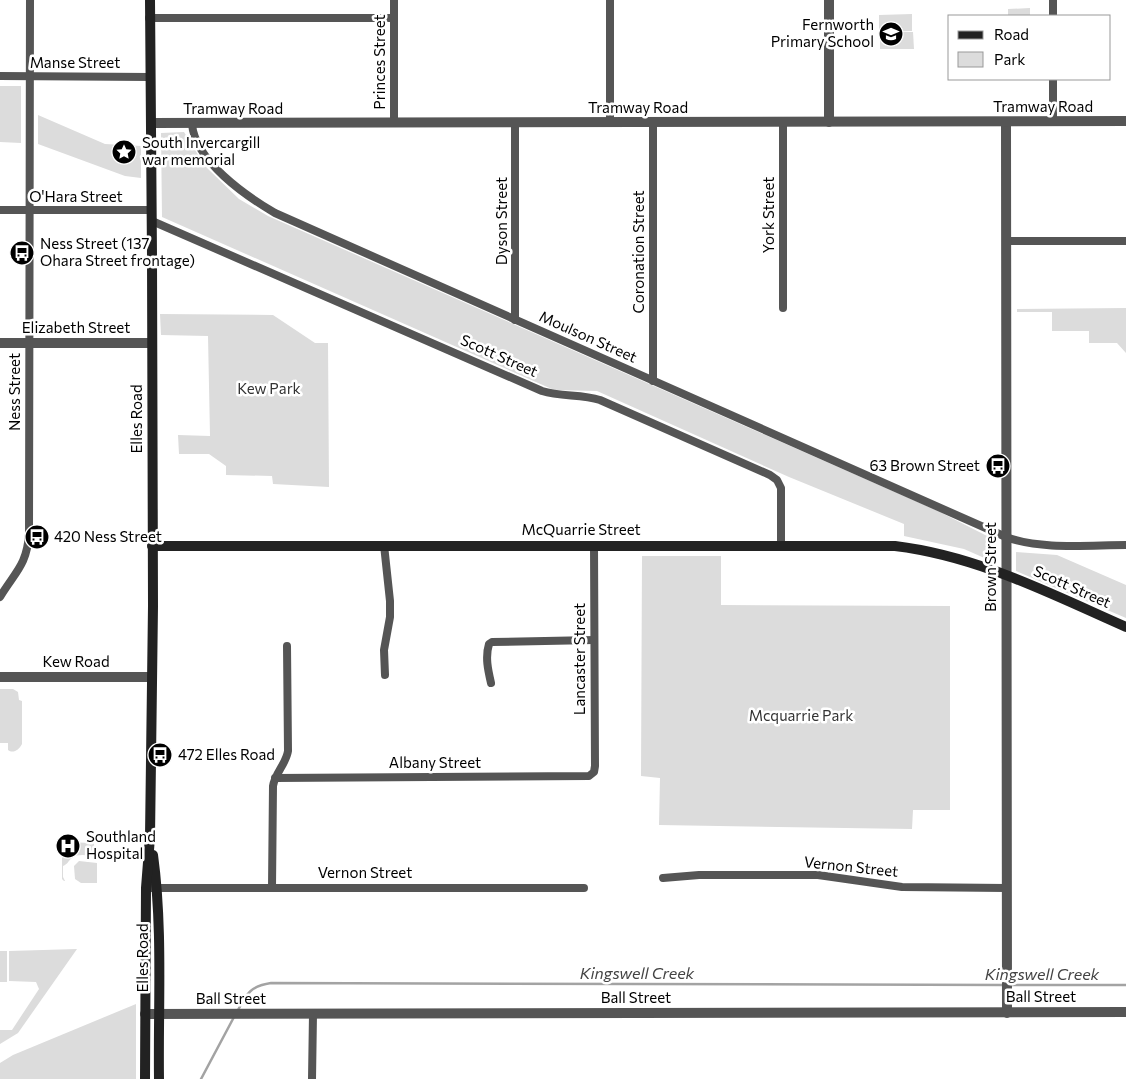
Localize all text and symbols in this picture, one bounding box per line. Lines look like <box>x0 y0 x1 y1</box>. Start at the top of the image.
street label: Princes Street <box>370 14 388 110</box>
place label: Fernworth Primary School <box>771 15 874 50</box>
legend <box>948 15 1111 80</box>
school or university icon: Fernworth Primary School <box>878 21 904 47</box>
text: Road <box>994 25 1029 43</box>
text: Park <box>994 50 1025 68</box>
street label: Manse Street <box>30 53 120 71</box>
street label: Tramway Road <box>993 97 1093 115</box>
street label: Tramway Road <box>588 98 688 116</box>
street label: Tramway Road <box>183 99 283 117</box>
place label: South Invercargill war memorial <box>142 133 260 168</box>
place icon: South Invercargill war memorial <box>111 139 137 165</box>
street label: Dyson Street <box>492 177 510 265</box>
street label: York Street <box>759 177 777 253</box>
street label: O'Hara Street <box>29 187 123 205</box>
street label: Coronation Street <box>629 190 647 314</box>
place label: Ness Street (137 Ohara Street frontage) <box>40 234 195 269</box>
bus stop icon: Ness Street (137 Ohara Street frontage) <box>9 240 35 266</box>
street label: Moulson Street <box>537 306 640 366</box>
street label: Elizabeth Street <box>22 318 130 336</box>
street label: Scott Street <box>458 330 541 380</box>
street label: Ness Street <box>5 353 23 431</box>
park label: Kew Park <box>237 379 301 397</box>
street label: Elles Road <box>127 384 145 454</box>
bus stop icon: 63 Brown Street <box>985 453 1011 479</box>
place label: 63 Brown Street <box>870 456 980 474</box>
street label: McQuarrie Street <box>521 520 641 538</box>
street label: Brown Street <box>981 522 999 612</box>
bus stop icon: 420 Ness Street <box>24 524 50 550</box>
place label: 420 Ness Street <box>54 527 162 545</box>
street label: Scott Street <box>1031 561 1114 611</box>
street label: Lancaster Street <box>570 603 588 715</box>
street label: Kew Road <box>42 652 110 670</box>
park label: Mcquarrie Park <box>749 706 853 724</box>
bus stop icon: 472 Elles Road <box>147 742 173 768</box>
place label: 472 Elles Road <box>178 745 275 763</box>
street label: Albany Street <box>389 753 481 771</box>
place label: Southland Hospital <box>86 827 156 862</box>
hospital icon: Southland Hospital <box>55 833 81 859</box>
street label: Vernon Street <box>803 852 899 880</box>
street label: Vernon Street <box>318 863 412 881</box>
street label: Elles Road <box>133 923 151 993</box>
water label: Kingswell Creek <box>580 963 695 982</box>
water label: Kingswell Creek <box>985 964 1100 983</box>
street label: Ball Street <box>1006 987 1076 1005</box>
street label: Ball Street <box>601 988 671 1006</box>
street label: Ball Street <box>196 989 266 1007</box>

